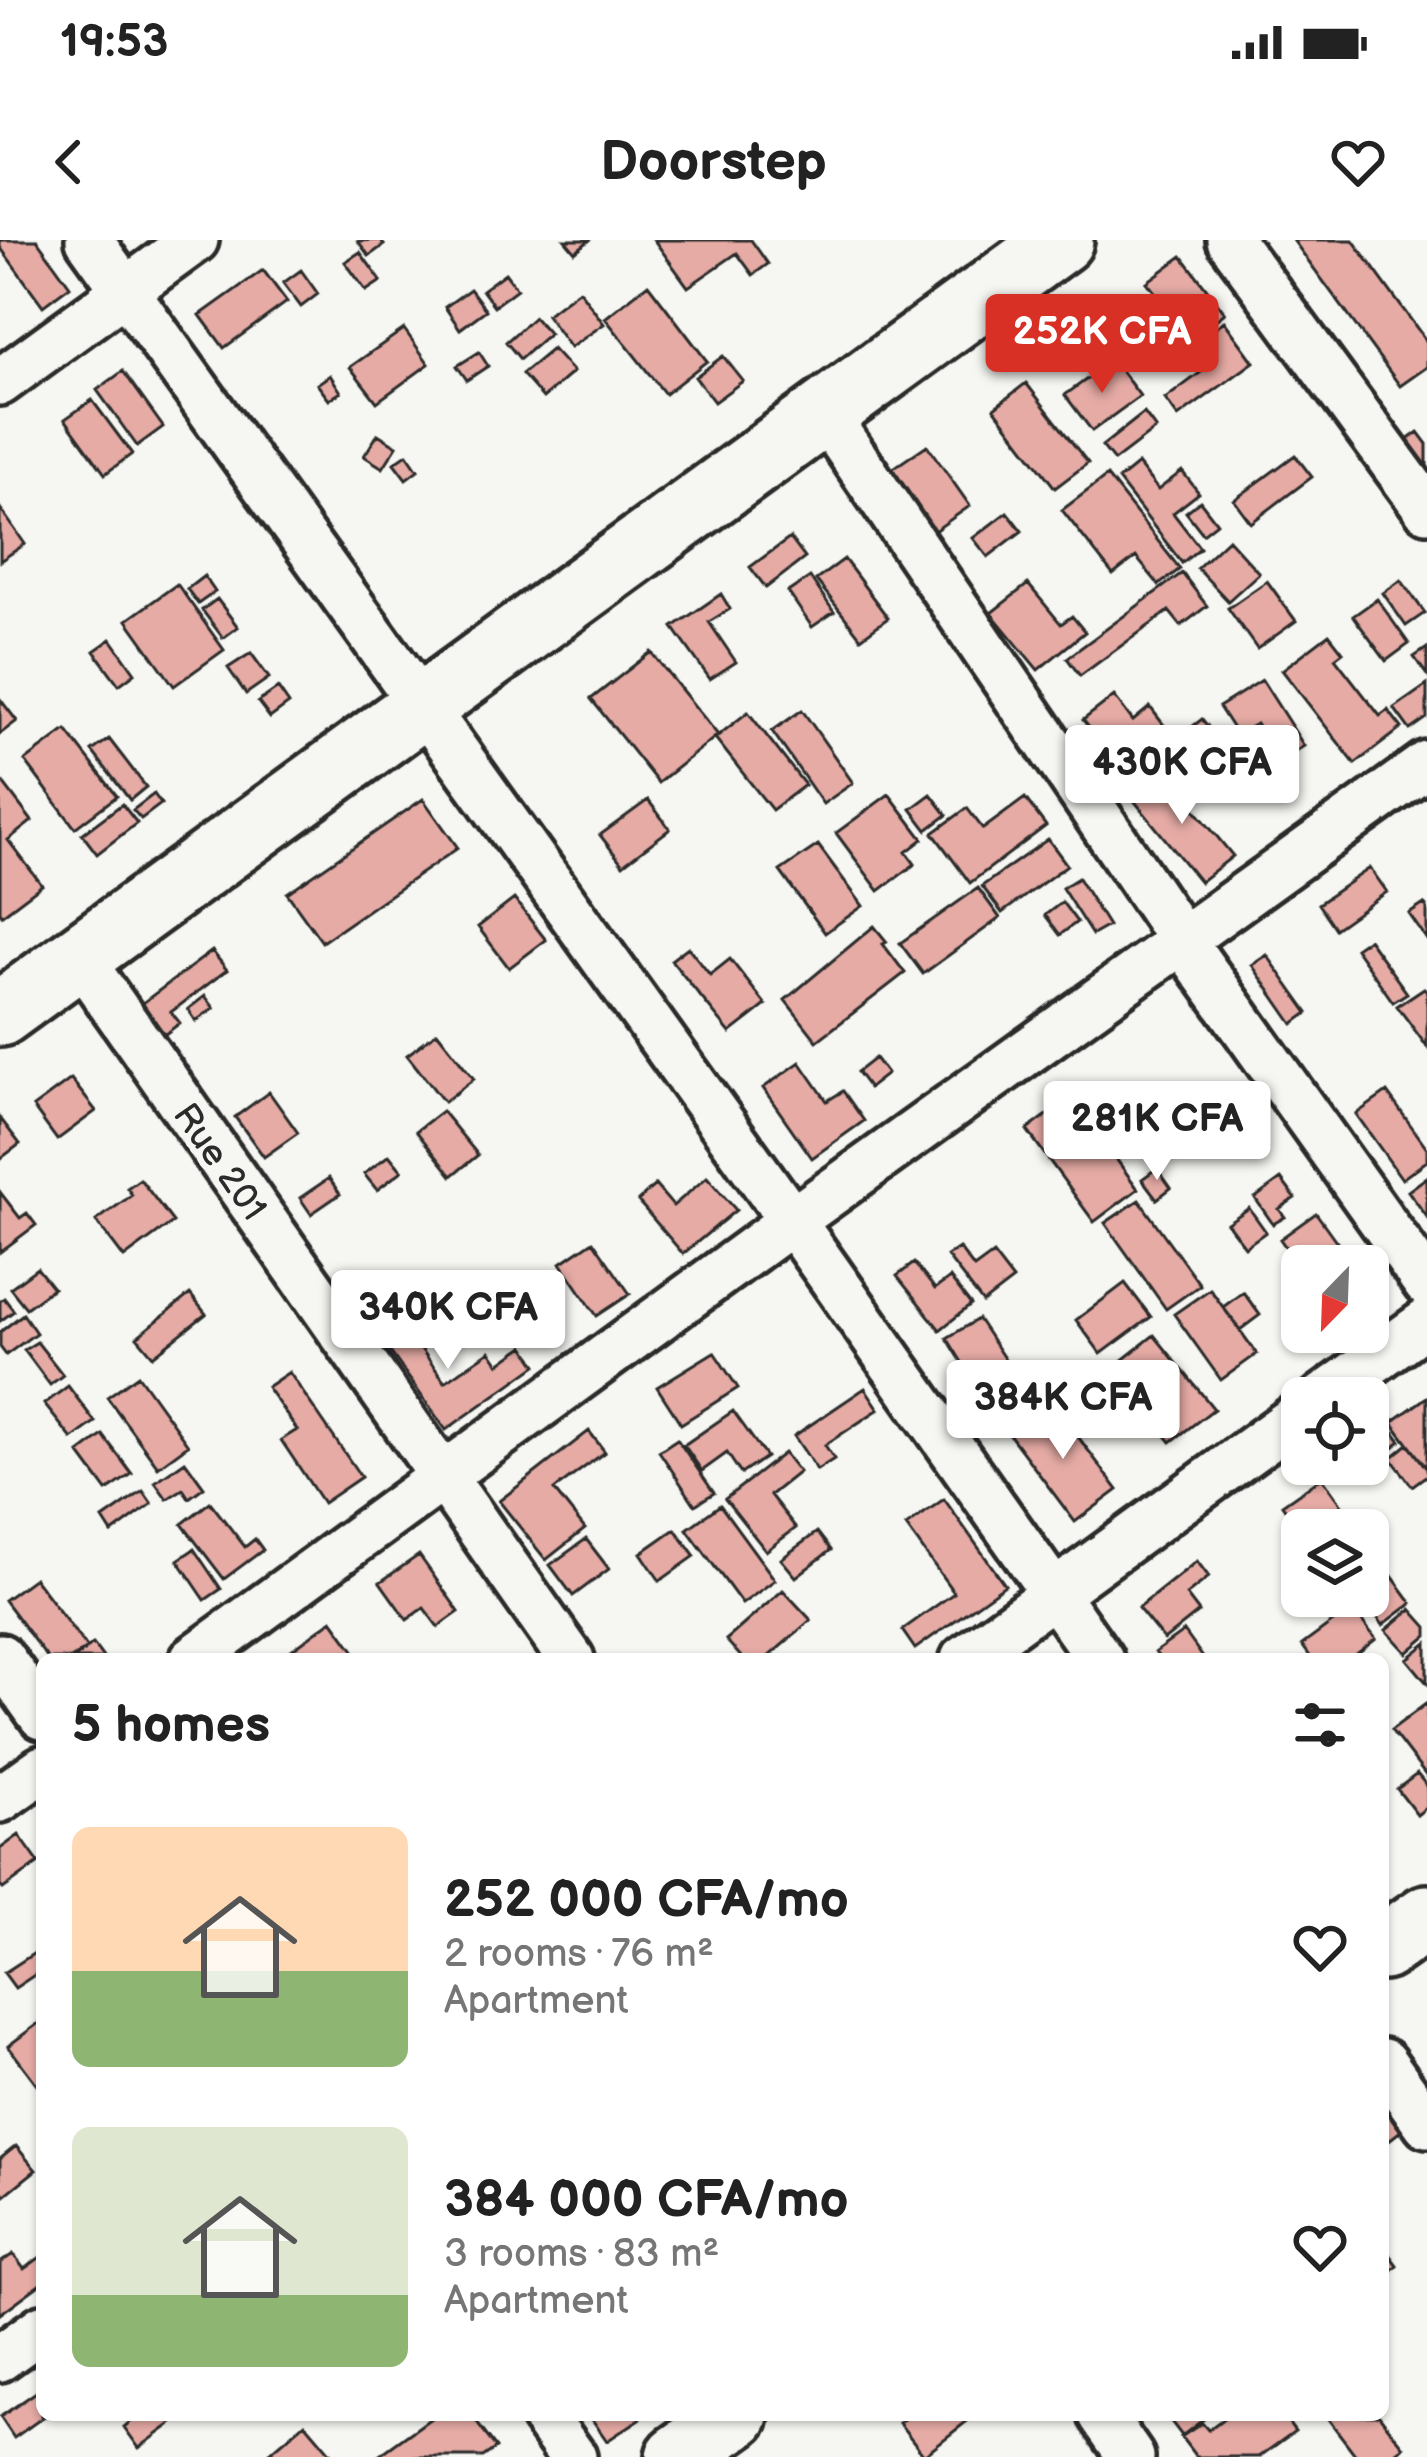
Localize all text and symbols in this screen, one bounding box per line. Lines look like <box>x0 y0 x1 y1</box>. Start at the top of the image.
text: 19:53 <box>60 15 168 70</box>
icon: back <box>36 129 102 195</box>
icon: heart <box>1325 129 1391 195</box>
text: Doorstep <box>600 130 827 195</box>
pin: 252K CFA <box>978 294 1226 396</box>
text: 252K CFA <box>1013 309 1191 356</box>
pin: 430K CFA <box>1058 725 1306 827</box>
text: 430K CFA <box>1092 740 1272 787</box>
pin: 281K CFA <box>1033 1081 1281 1183</box>
street label: Rue 201 <box>163 1096 275 1229</box>
text: 281K CFA <box>1071 1096 1243 1143</box>
north arrow <box>1281 1245 1389 1353</box>
map controls <box>1281 1245 1389 1617</box>
pin: 340K CFA <box>324 1270 572 1372</box>
text: 340K CFA <box>358 1285 538 1332</box>
pin: 384K CFA <box>939 1360 1187 1462</box>
text: 384K CFA <box>974 1375 1152 1422</box>
button: locate <box>1281 1377 1389 1485</box>
button: layers <box>1281 1509 1389 1617</box>
icon: filters <box>1287 1692 1353 1758</box>
text: 5 homes <box>72 1695 270 1756</box>
text: 252 000 CFA/mo <box>444 1870 849 1931</box>
icon: home <box>168 1875 312 2019</box>
icon: heart <box>1287 1914 1353 1980</box>
text: 2 rooms · 76 m² <box>444 1931 714 1978</box>
text: Apartment <box>444 1978 628 2025</box>
text: 384 000 CFA/mo <box>444 2170 849 2231</box>
icon: home <box>168 2175 312 2319</box>
icon: heart <box>1287 2214 1353 2280</box>
text: 3 rooms · 83 m² <box>444 2231 719 2278</box>
text: Apartment <box>444 2278 628 2325</box>

